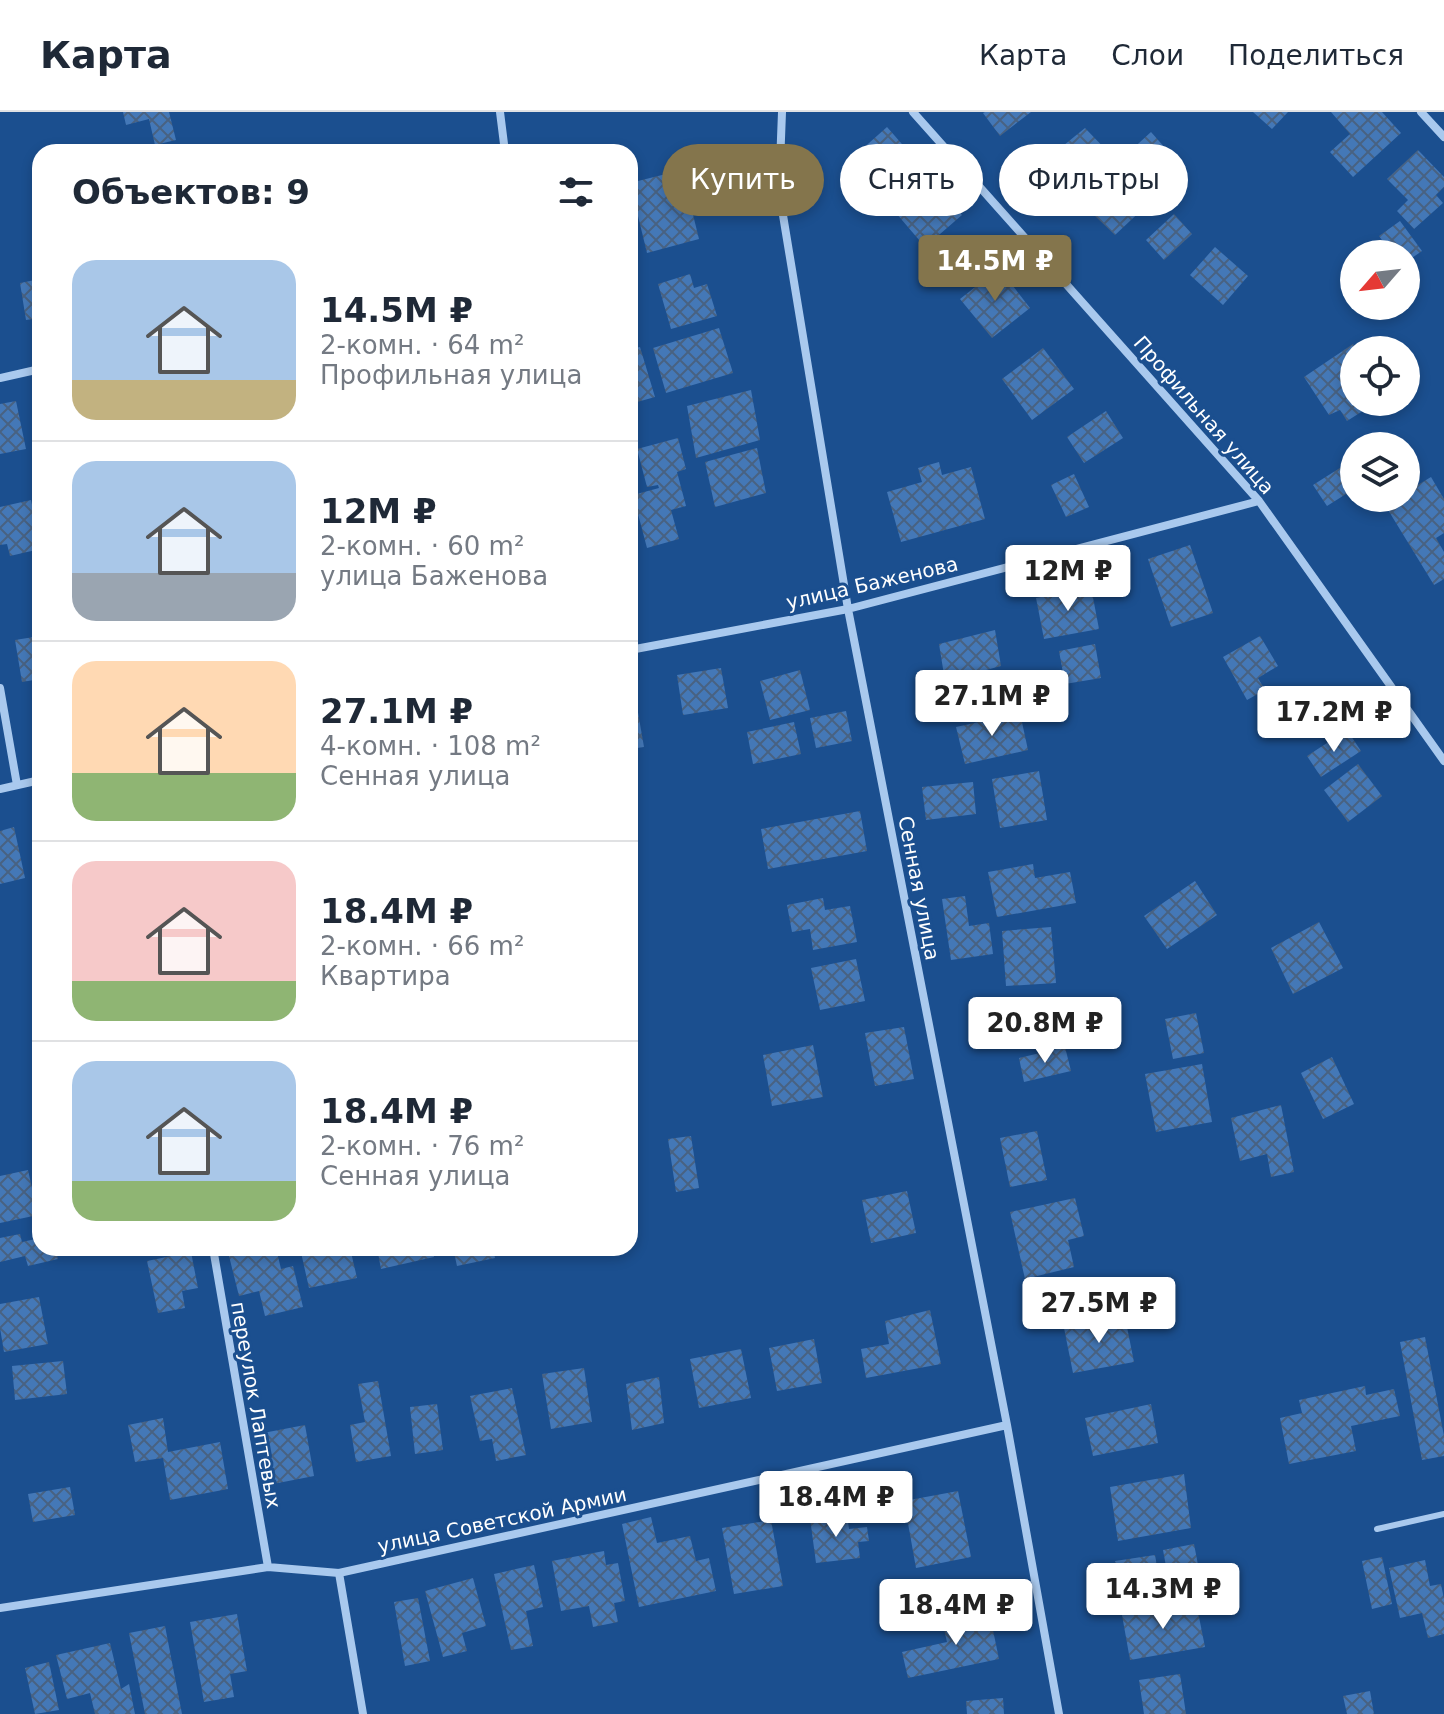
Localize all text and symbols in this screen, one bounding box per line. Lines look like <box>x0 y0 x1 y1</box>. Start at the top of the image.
text: Карта <box>40 33 172 77</box>
text: Карта <box>979 39 1067 72</box>
text: Слои <box>1111 39 1184 72</box>
text: Поделиться <box>1228 39 1404 72</box>
chip: Купить <box>662 144 824 216</box>
chip: Снять <box>840 144 983 216</box>
chip: Фильтры <box>999 144 1188 216</box>
icon: filters <box>554 170 598 214</box>
text: Объектов: 9 <box>72 172 310 212</box>
pin: 14.5M ₽ <box>921 235 1069 303</box>
north arrow <box>1340 240 1420 320</box>
map controls <box>1340 240 1420 512</box>
text: 14.5M ₽ <box>936 246 1054 276</box>
text: 14.5M ₽ <box>320 290 473 330</box>
icon: home <box>136 292 232 388</box>
text: 2-комн. · 64 m² <box>320 330 524 360</box>
street label: Профильная улица <box>1129 331 1279 499</box>
button: locate <box>1340 336 1420 416</box>
text: Профильная улица <box>320 360 582 390</box>
button: layers <box>1340 432 1420 512</box>
text: 12M ₽ <box>320 491 437 531</box>
icon: home <box>136 493 232 589</box>
text: 2-комн. · 60 m² <box>320 531 524 561</box>
pin: 12M ₽ <box>1012 545 1124 613</box>
street label: улица Баженова <box>784 552 960 614</box>
text: 12M ₽ <box>1023 556 1113 586</box>
text: улица Баженова <box>320 561 548 591</box>
pin: 27.1M ₽ <box>918 670 1066 738</box>
text: 27.1M ₽ <box>933 681 1051 711</box>
pin: 17.2M ₽ <box>1260 686 1408 754</box>
text: 27.1M ₽ <box>320 691 473 731</box>
icon: home <box>136 693 232 789</box>
text: 17.2M ₽ <box>1275 697 1393 727</box>
text: 4-комн. · 108 m² <box>320 731 541 761</box>
text: Сенная улица <box>320 761 511 791</box>
street label: Сенная улица <box>893 814 945 962</box>
text: 18.4M ₽ <box>320 891 473 931</box>
icon: home <box>136 893 232 989</box>
text: 2-комн. · 66 m² <box>320 931 524 961</box>
text: Квартира <box>320 961 451 991</box>
pin: 20.8M ₽ <box>971 997 1119 1065</box>
text: 20.8M ₽ <box>986 1008 1104 1038</box>
text: 18.4M ₽ <box>320 1091 473 1131</box>
icon: home <box>136 1093 232 1189</box>
text: 2-комн. · 76 m² <box>320 1131 524 1161</box>
text: Сенная улица <box>320 1161 511 1191</box>
pin: 27.5M ₽ <box>1025 1277 1173 1345</box>
text: 27.5M ₽ <box>1040 1288 1158 1318</box>
street label: переулок Лаптевых <box>226 1300 286 1510</box>
pin: 18.4M ₽ <box>762 1471 910 1539</box>
street label: улица Советской Армии <box>375 1482 629 1558</box>
text: 18.4M ₽ <box>777 1482 895 1512</box>
pin: 14.3M ₽ <box>1089 1563 1237 1631</box>
text: 14.3M ₽ <box>1104 1574 1222 1604</box>
pin: 18.4M ₽ <box>882 1579 1030 1647</box>
text: 18.4M ₽ <box>897 1590 1015 1620</box>

